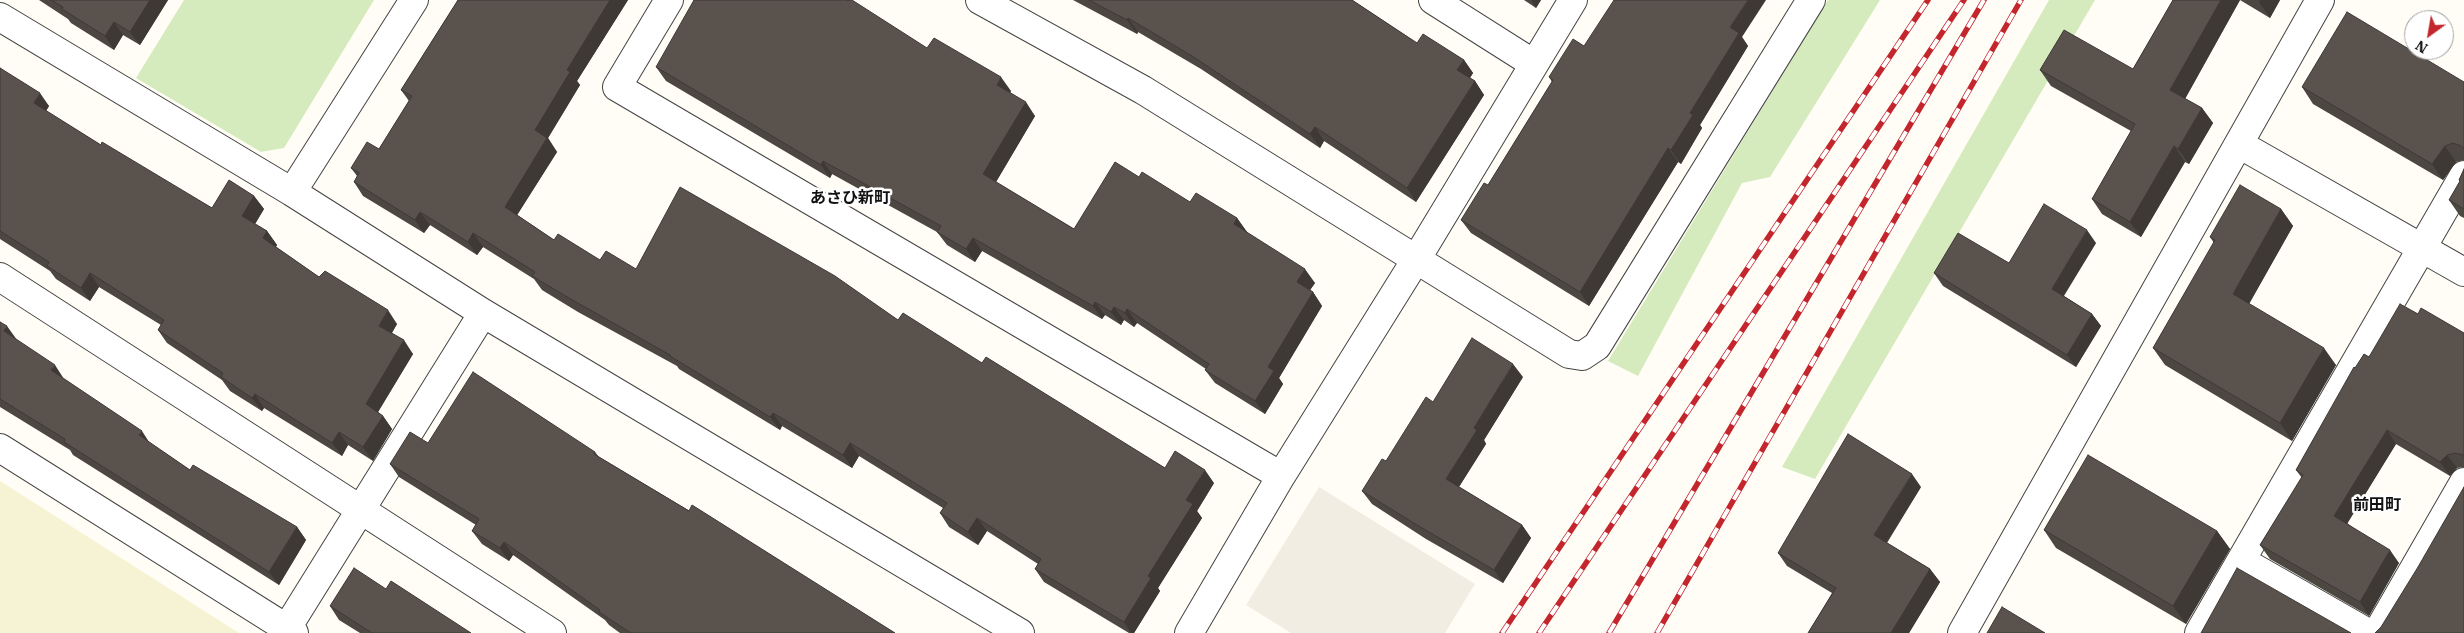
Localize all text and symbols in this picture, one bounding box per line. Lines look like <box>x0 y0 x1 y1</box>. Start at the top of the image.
north arrow <box>2404 10 2454 60</box>
text: N <box>2412 36 2431 57</box>
district label: あさひ新町 <box>810 188 890 208</box>
district label: 前田町 <box>2353 495 2401 515</box>

